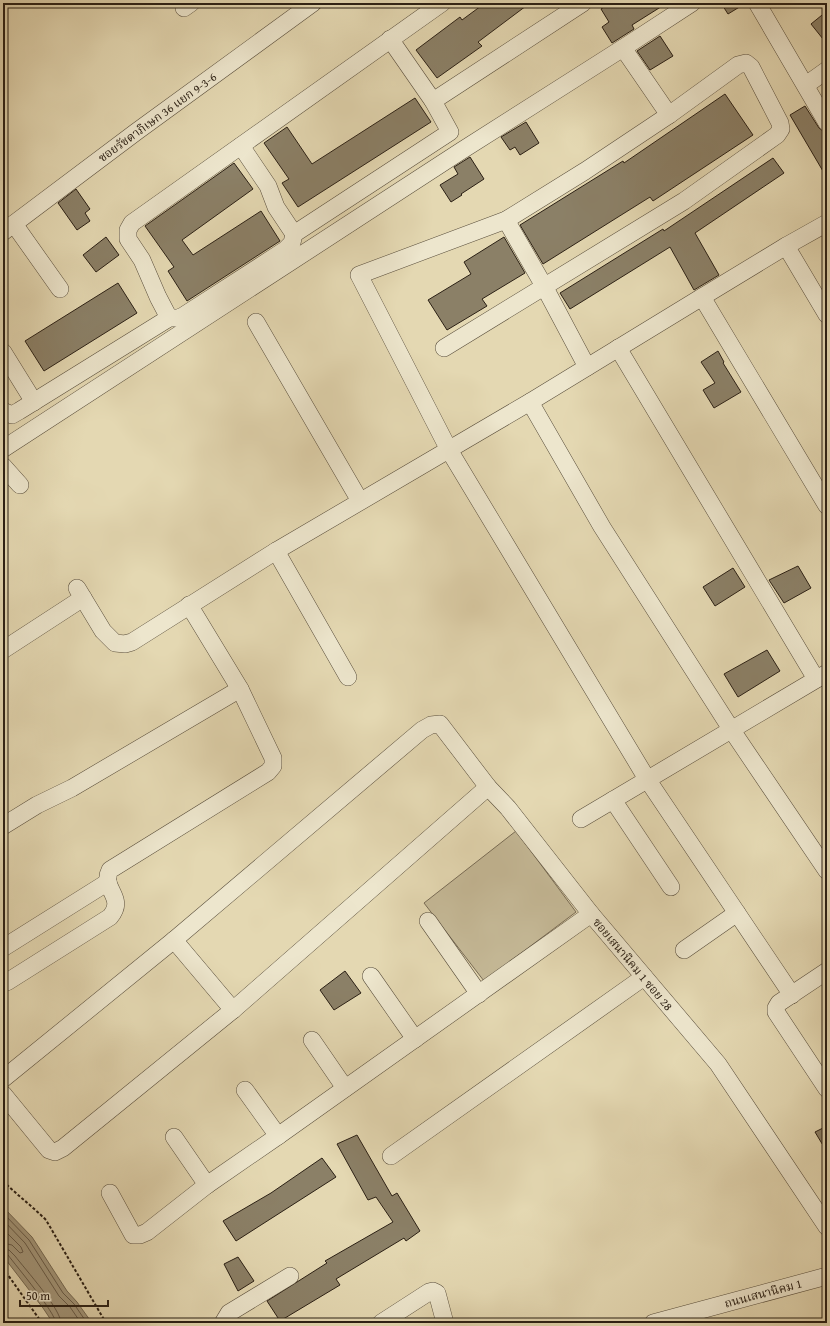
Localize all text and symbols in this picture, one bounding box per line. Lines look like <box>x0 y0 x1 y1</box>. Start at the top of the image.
street label: ซอยรัชดาภิเษก 36 แยก 9-3-6 <box>94 68 220 166</box>
street label: ซอยเสนานิคม 1 ซอย 28 <box>589 914 677 1014</box>
street label: ถนนเสนานิคม 1 <box>722 1274 804 1312</box>
scale bar <box>20 1282 108 1308</box>
text: 50 m <box>26 1287 50 1304</box>

